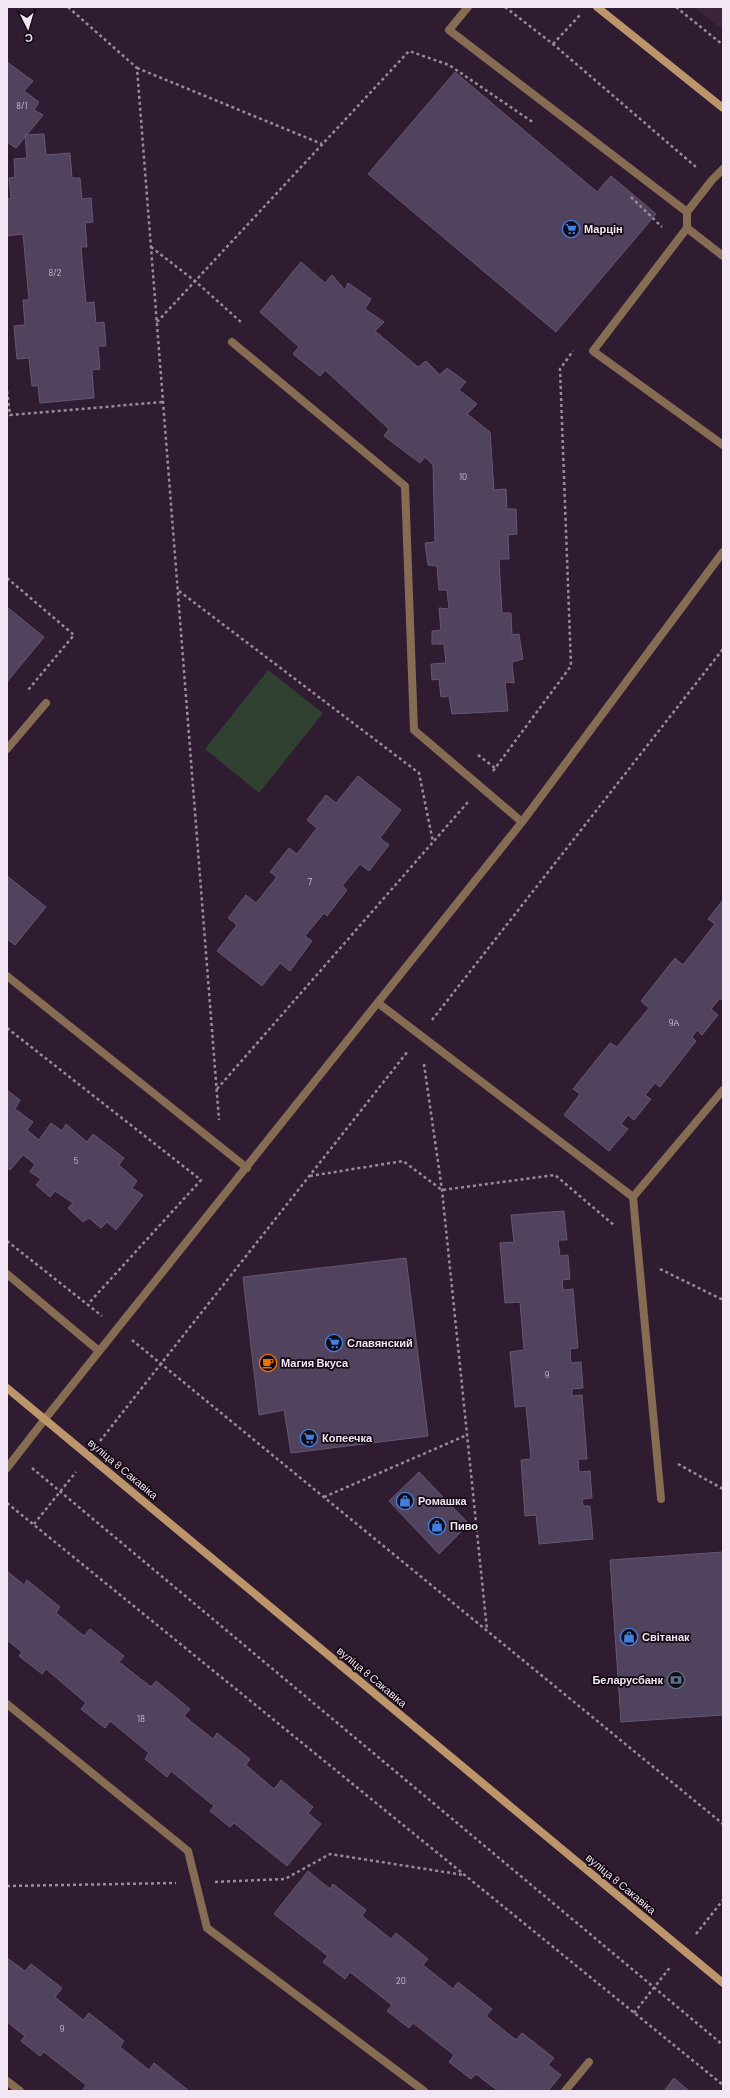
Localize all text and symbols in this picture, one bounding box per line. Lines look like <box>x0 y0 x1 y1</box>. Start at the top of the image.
north arrow <box>8 8 48 48</box>
text: С <box>24 32 33 45</box>
house number: 8/1 <box>16 100 28 111</box>
supermarket icon: Марцін <box>561 219 581 239</box>
place label: Марцін <box>584 222 623 235</box>
house number: 8/2 <box>48 267 62 278</box>
house number: 10 <box>459 471 467 482</box>
house number: 7 <box>308 876 313 887</box>
house number: 9А <box>669 1017 679 1028</box>
house number: 5 <box>74 1155 79 1166</box>
supermarket icon: Славянский <box>324 1333 344 1353</box>
place label: Славянский <box>347 1336 413 1349</box>
cafe icon: Магия Вкуса <box>258 1353 278 1373</box>
place label: Магия Вкуса <box>281 1356 349 1369</box>
house number: 9 <box>545 1369 550 1380</box>
supermarket icon: Копеечка <box>299 1428 319 1448</box>
place label: Копеечка <box>322 1431 373 1444</box>
street label: вуліца 8 Сакавіка <box>86 1436 162 1502</box>
shop icon: Ромашка <box>395 1491 415 1511</box>
place label: Ромашка <box>418 1494 467 1507</box>
shop icon: Пиво <box>427 1516 447 1536</box>
place label: Пиво <box>450 1519 478 1532</box>
shop icon: Світанак <box>619 1627 639 1647</box>
place label: Світанак <box>642 1630 690 1643</box>
street label: вуліца 8 Сакавіка <box>335 1644 411 1710</box>
bank icon: Беларусбанк <box>666 1670 686 1690</box>
place label: Беларусбанк <box>592 1673 663 1686</box>
house number: 18 <box>137 1713 145 1724</box>
street label: вуліца 8 Сакавіка <box>584 1851 660 1917</box>
house number: 20 <box>396 1975 406 1986</box>
house number: 9 <box>60 2023 65 2034</box>

